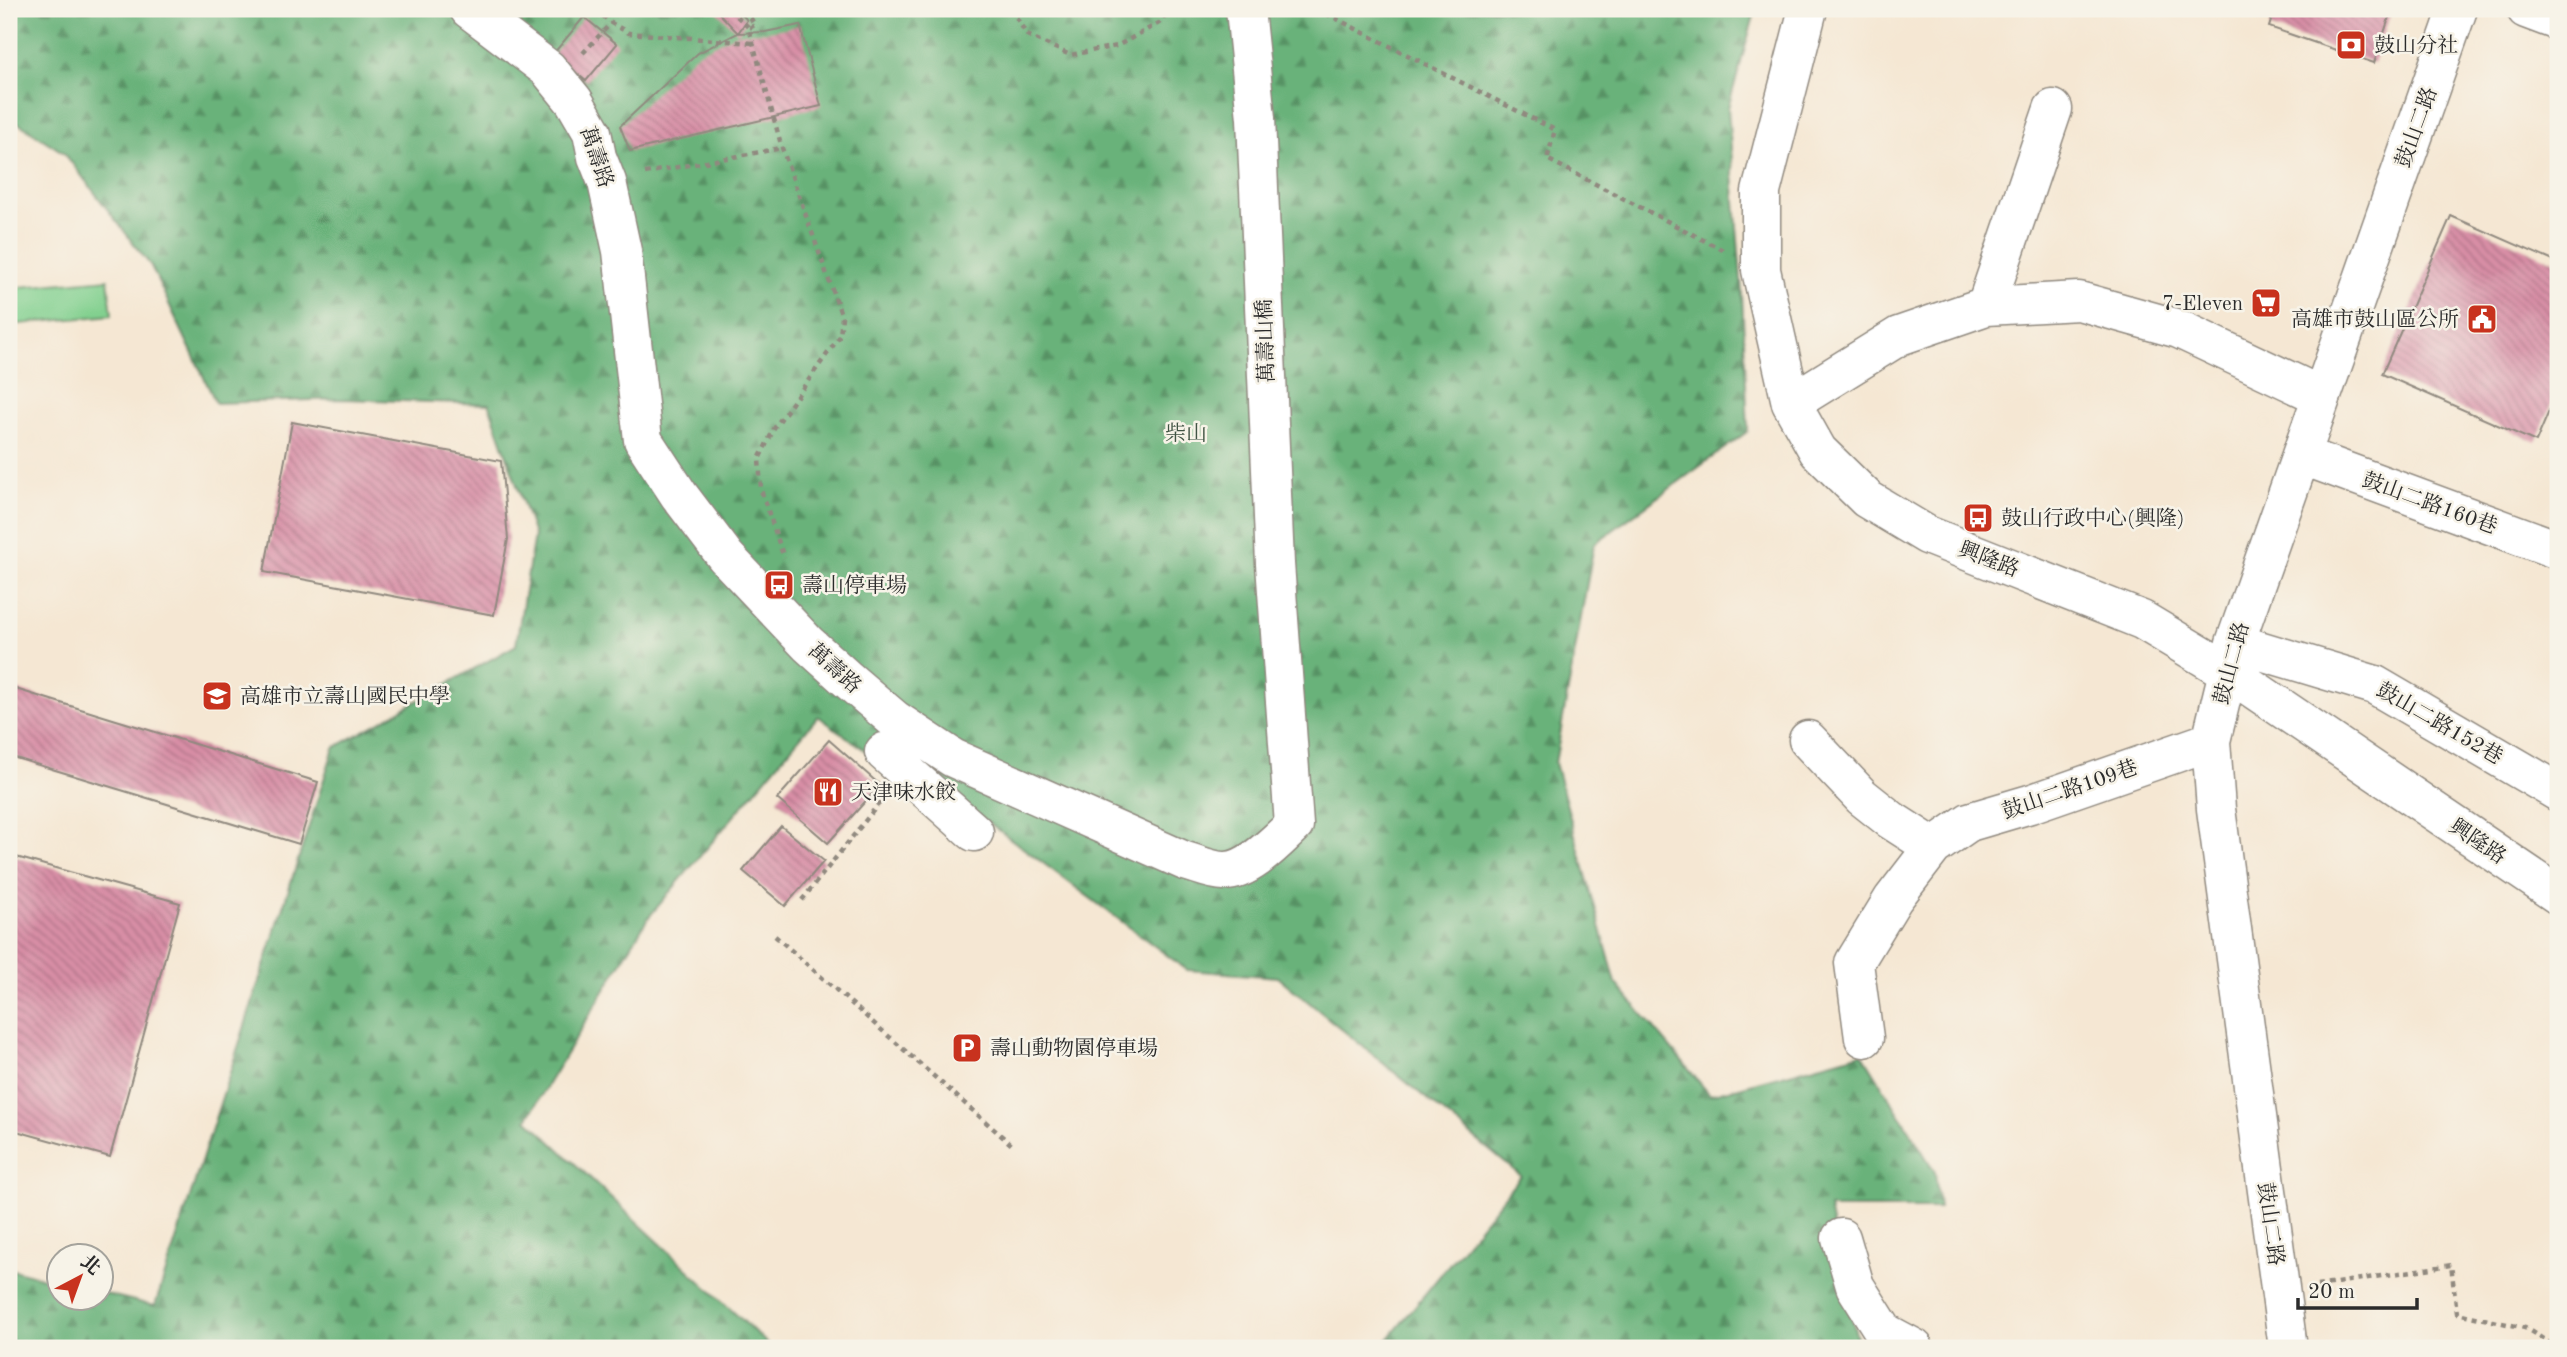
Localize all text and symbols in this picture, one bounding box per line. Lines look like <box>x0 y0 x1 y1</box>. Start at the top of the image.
bank icon: 鼓山分社 <box>2334 28 2368 62</box>
place label: 鼓山分社 <box>2374 34 2458 57</box>
street label: 鼓山二路 <box>2391 84 2442 171</box>
street label: 萬壽路 <box>575 124 618 191</box>
supermarket icon: 7-Eleven <box>2249 286 2283 320</box>
place label: 7-Eleven <box>2162 294 2243 315</box>
street label: 萬壽山橋 <box>1253 299 1278 383</box>
public building icon: 高雄市鼓山區公所 <box>2465 302 2499 336</box>
place label: 高雄市鼓山區公所 <box>2291 307 2459 331</box>
park label: 柴山 <box>1165 422 1207 445</box>
street label: 鼓山二路160巷 <box>2359 468 2500 538</box>
bus stop icon: 鼓山行政中心(興隆) <box>1961 501 1995 535</box>
place label: 鼓山行政中心(興隆) <box>2001 507 2185 530</box>
street label: 興隆路 <box>1955 537 2022 581</box>
bus stop icon: 壽山停車場 <box>762 568 796 602</box>
place label: 壽山停車場 <box>802 574 907 597</box>
street label: 鼓山二路 <box>2210 620 2253 707</box>
street label: 萬壽路 <box>804 639 866 698</box>
street label: 鼓山二路152巷 <box>2373 678 2507 769</box>
school or university icon: 高雄市立壽山國民中學 <box>200 679 234 713</box>
place label: 高雄市立壽山國民中學 <box>240 685 450 708</box>
street label: 鼓山二路109巷 <box>2000 756 2141 823</box>
restaurant icon: 天津味水餃 <box>811 775 845 809</box>
place label: 天津味水餃 <box>851 781 956 804</box>
street label: 興隆路 <box>2445 814 2510 869</box>
parking icon: 壽山動物園停車場 <box>950 1031 984 1065</box>
place label: 壽山動物園停車場 <box>990 1037 1158 1060</box>
street label: 鼓山二路 <box>2253 1181 2288 1267</box>
north arrow <box>46 1242 116 1312</box>
text: 北 <box>76 1251 104 1279</box>
scale bar <box>2298 1266 2416 1310</box>
text: 20 m <box>2308 1282 2355 1303</box>

